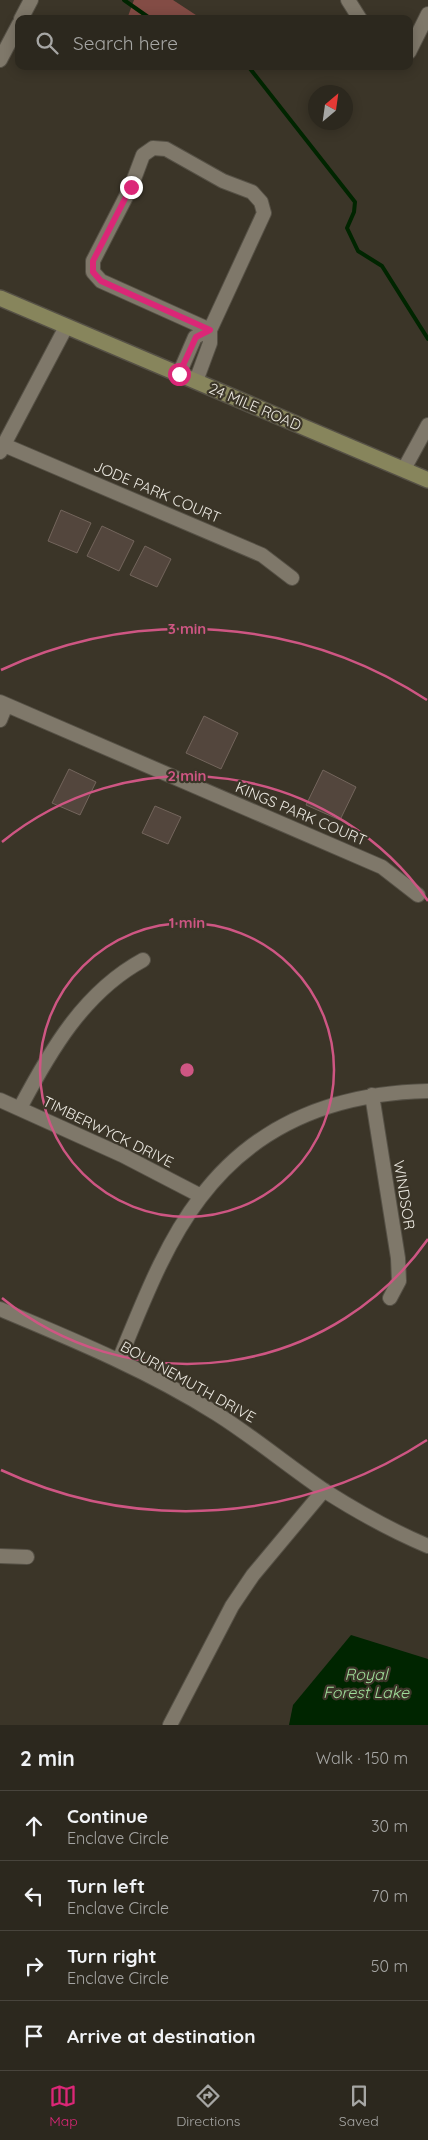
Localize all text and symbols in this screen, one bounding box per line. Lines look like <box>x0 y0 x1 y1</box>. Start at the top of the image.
search box <box>15 15 413 70</box>
icon: search <box>33 29 61 57</box>
text: Search here <box>73 31 178 55</box>
north arrow <box>308 85 353 130</box>
route end <box>120 176 143 199</box>
route start <box>168 363 191 386</box>
street label: 24 MILE ROAD <box>206 379 304 435</box>
street label: JODE PARK COURT <box>91 456 224 527</box>
text: 3 min <box>168 619 206 638</box>
text: 2 min <box>167 766 207 785</box>
street label: KINGS PARK COURT <box>233 777 370 850</box>
text: 1 min <box>169 913 205 932</box>
centre of rings <box>178 1061 196 1079</box>
street label: TIMBERWYCK DRIVE <box>40 1092 177 1171</box>
street label: WINDSOR <box>390 1159 419 1231</box>
street label: BOURNEMUTH DRIVE <box>117 1337 259 1427</box>
water label: Royal Forest Lake <box>323 1664 410 1702</box>
text: 2 min <box>20 1745 75 1771</box>
text: Walk · 150 m <box>316 1748 408 1768</box>
text: Continue <box>67 1804 148 1828</box>
icon: ahead <box>20 1812 48 1840</box>
text: 30 m <box>371 1816 408 1836</box>
text: Enclave Circle <box>67 1828 169 1848</box>
text: Turn left <box>67 1874 145 1898</box>
icon: left <box>20 1882 48 1910</box>
text: 70 m <box>371 1886 408 1906</box>
text: Enclave Circle <box>67 1898 169 1918</box>
text: Turn right <box>67 1944 156 1968</box>
icon: right <box>20 1952 48 1980</box>
text: 50 m <box>371 1956 408 1976</box>
text: Enclave Circle <box>67 1968 169 1988</box>
icon: arrive <box>20 2022 48 2050</box>
text: Arrive at destination <box>67 2024 256 2048</box>
tab: Map <box>49 2082 78 2130</box>
tab: Directions <box>176 2082 240 2130</box>
tab: Saved <box>339 2082 379 2130</box>

